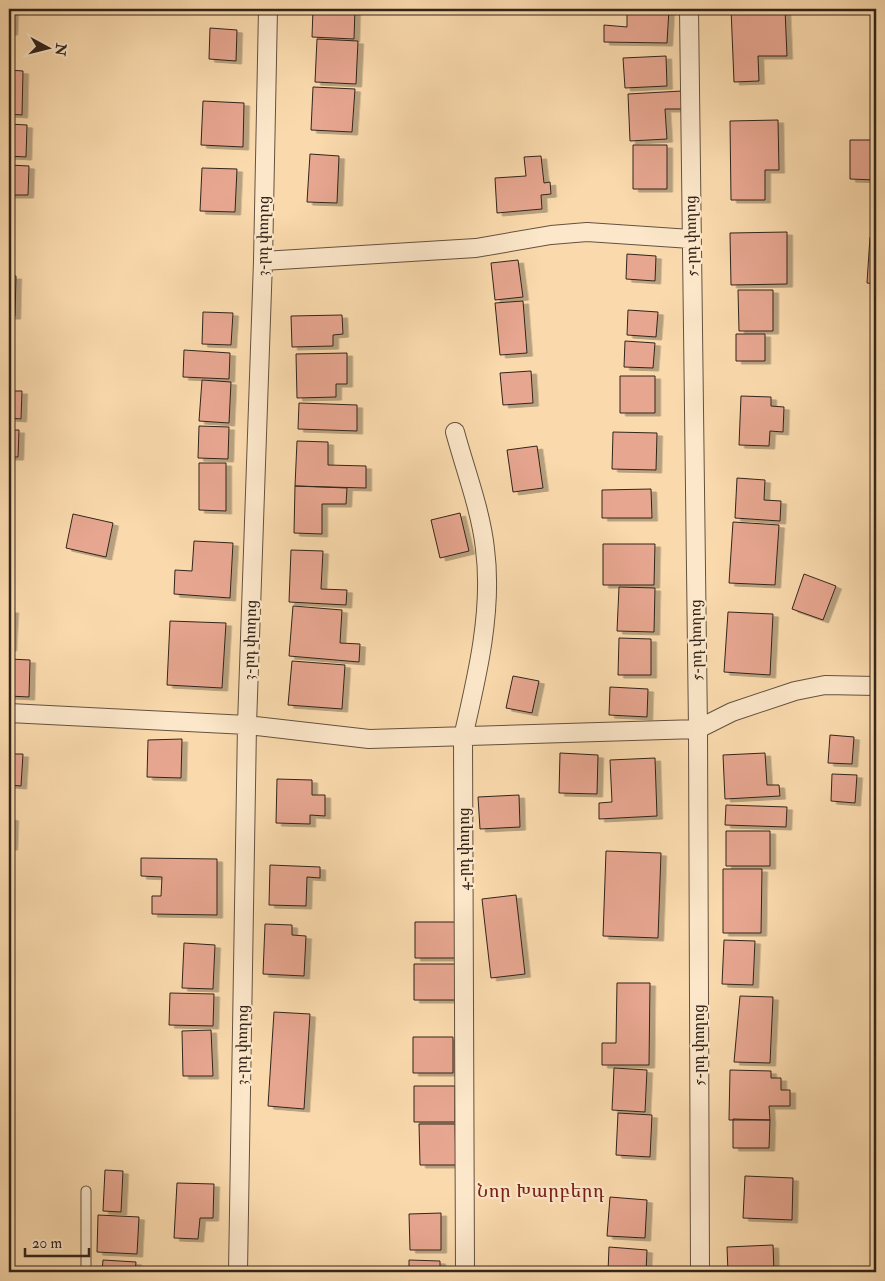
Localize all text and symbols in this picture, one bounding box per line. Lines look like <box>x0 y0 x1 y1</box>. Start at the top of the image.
north arrow <box>22 22 72 72</box>
text: N <box>51 41 70 57</box>
street label: 5-րդ փողոց <box>681 195 702 277</box>
street label: 3-րդ փողոց <box>253 196 274 276</box>
street label: 3-րդ փողոց <box>240 599 261 681</box>
street label: 5-րդ փողոց <box>686 599 707 681</box>
street label: 4-րդ փողոց <box>455 808 474 890</box>
street label: 5-րդ փողոց <box>690 1004 709 1086</box>
street label: 3-րդ փողոց <box>232 1005 253 1085</box>
district label: Նոր Խարբերդ <box>477 1180 605 1203</box>
scale bar <box>25 1226 89 1258</box>
text: 20 m <box>32 1234 62 1253</box>

